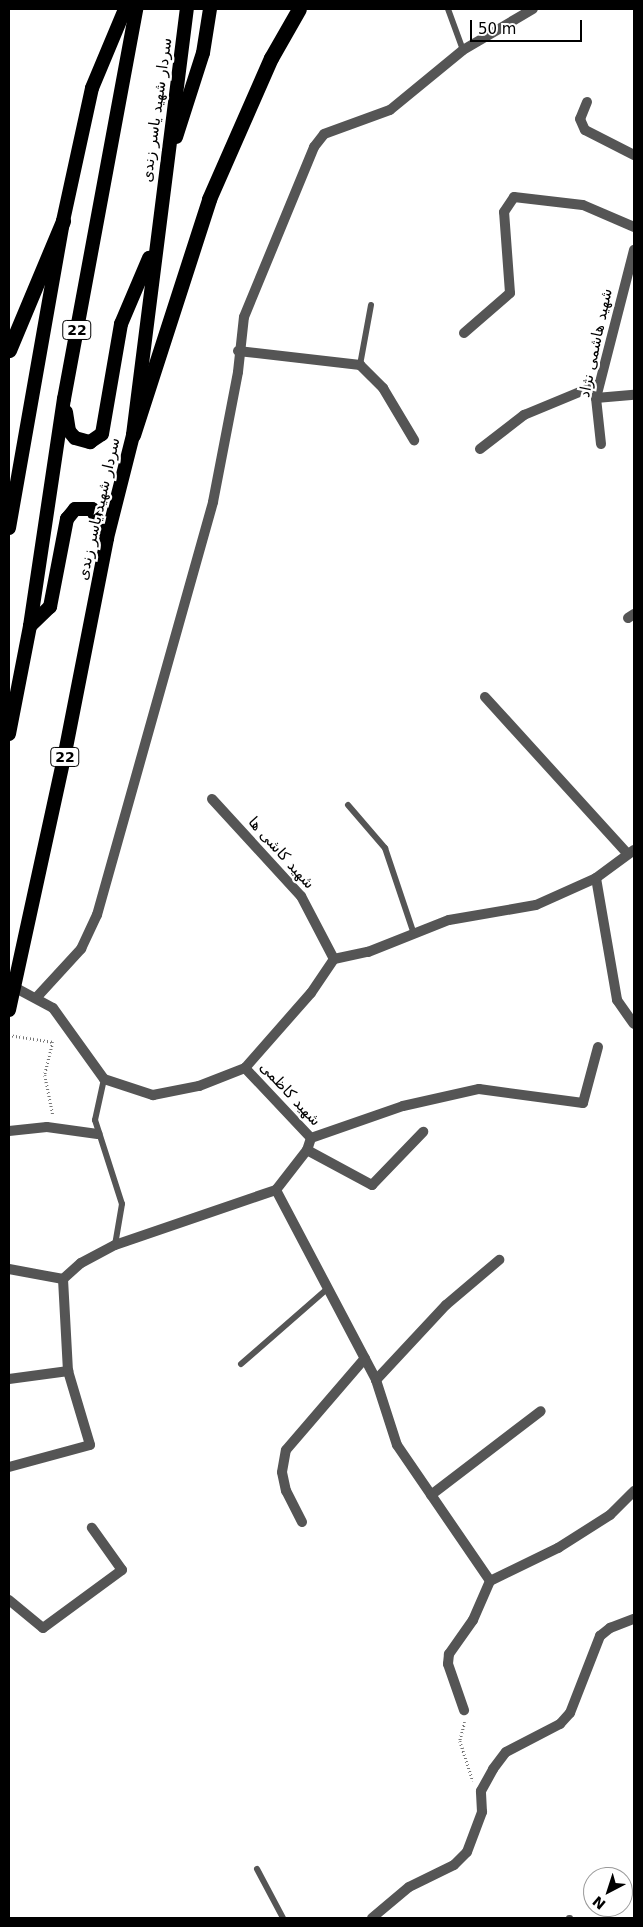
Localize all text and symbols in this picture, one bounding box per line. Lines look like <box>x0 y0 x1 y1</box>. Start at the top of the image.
scale bar <box>473 10 586 42</box>
text: 50 m <box>478 20 516 38</box>
street label: سردار شهید یاسر زندی <box>138 37 176 183</box>
street label: شهید هاشمی نژاد <box>576 287 616 399</box>
road number: 22 <box>62 318 92 342</box>
street label: سردار شهید یاسر زندی <box>74 436 124 582</box>
road number: 22 <box>50 746 80 769</box>
street label: شهید کاشی ها <box>244 813 318 893</box>
street label: شهید کاظمی <box>256 1058 324 1130</box>
north arrow <box>583 1867 633 1917</box>
text: N <box>589 1893 609 1913</box>

